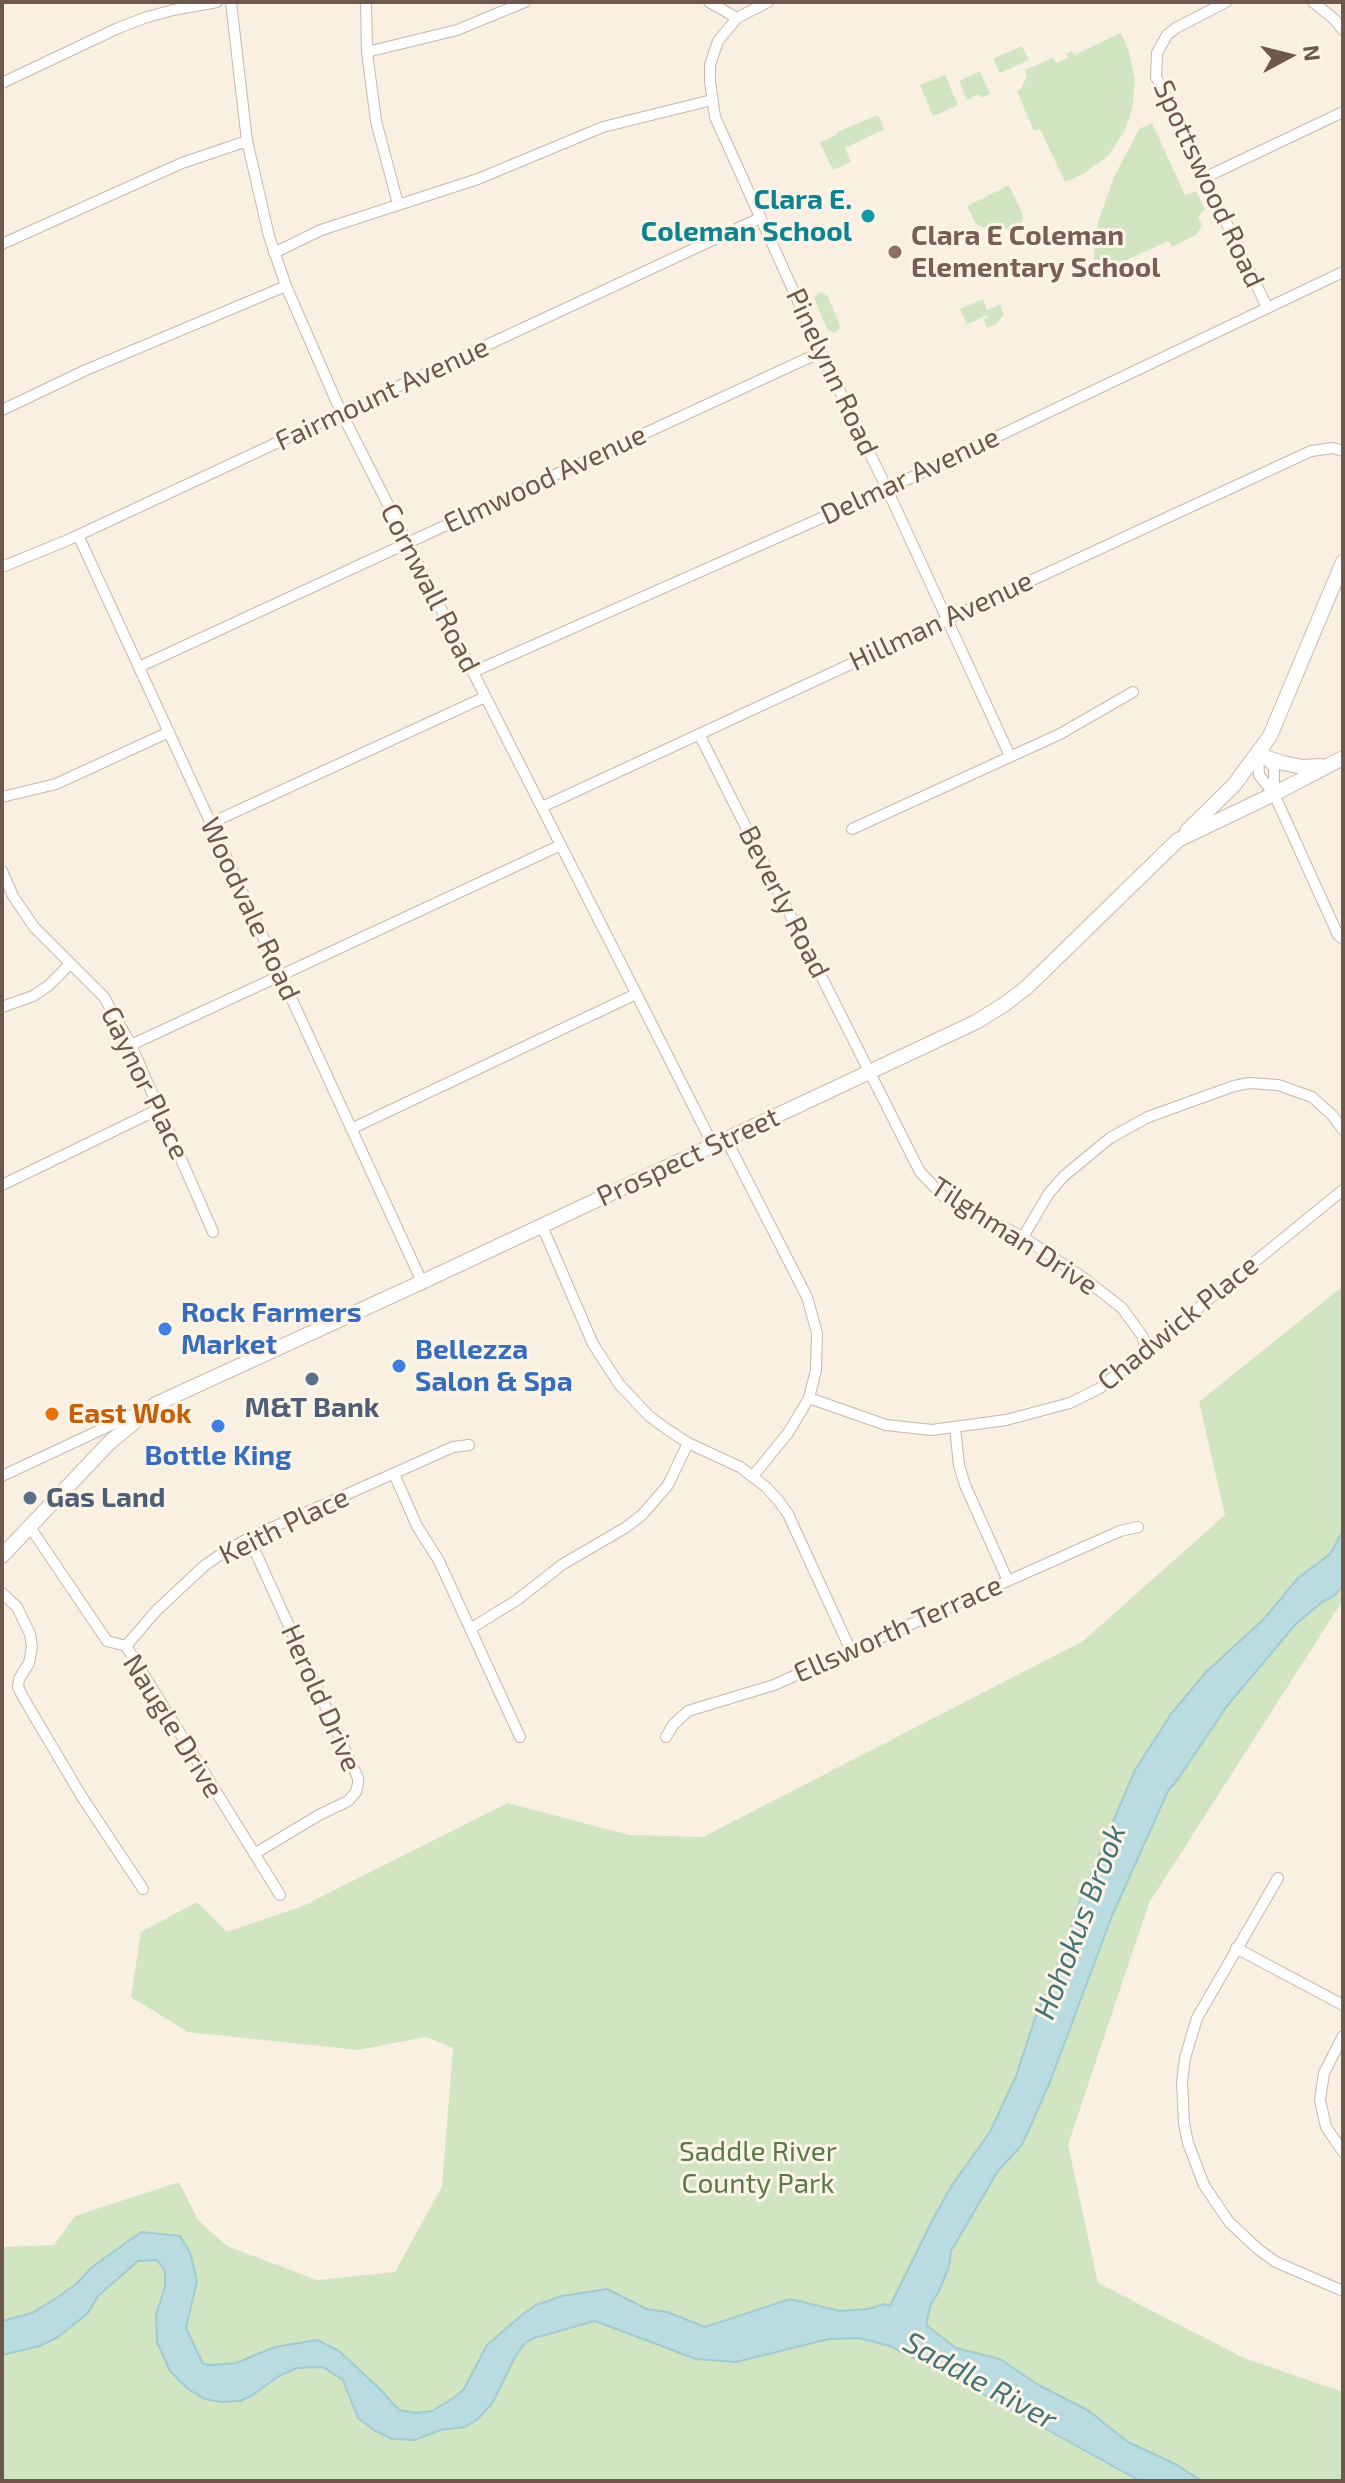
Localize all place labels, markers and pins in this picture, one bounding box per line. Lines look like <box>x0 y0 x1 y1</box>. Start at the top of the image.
place label: Clara E. Coleman School <box>641 183 852 249</box>
marker: Clara E. Coleman School <box>859 207 877 225</box>
place label: Clara E Coleman Elementary School <box>911 219 1160 285</box>
marker: Clara E Coleman Elementary School <box>886 243 904 261</box>
place label: Rock Farmers Market <box>181 1296 362 1362</box>
marker: Rock Farmers Market <box>156 1320 174 1338</box>
place label: Bellezza Salon & Spa <box>415 1333 573 1399</box>
marker: Bellezza Salon & Spa <box>390 1357 408 1375</box>
marker: M&T Bank <box>303 1370 321 1388</box>
place label: M&T Bank <box>245 1391 379 1425</box>
place label: East Wok <box>68 1397 192 1431</box>
marker: East Wok <box>43 1405 61 1423</box>
marker: Bottle King <box>209 1417 227 1435</box>
place label: Bottle King <box>145 1439 291 1473</box>
place label: Gas Land <box>46 1481 166 1515</box>
marker: Gas Land <box>21 1489 39 1507</box>

